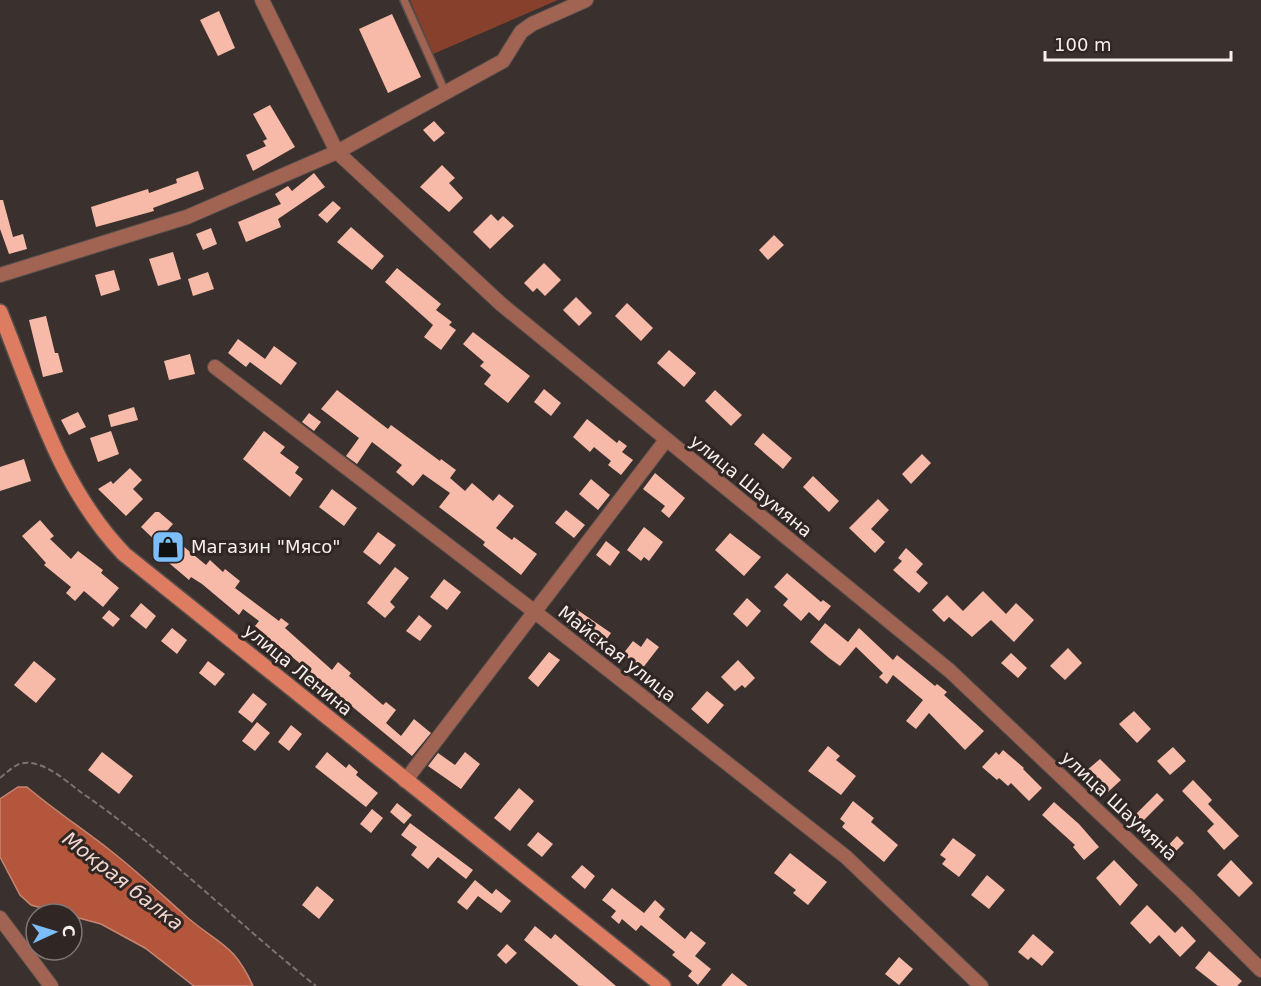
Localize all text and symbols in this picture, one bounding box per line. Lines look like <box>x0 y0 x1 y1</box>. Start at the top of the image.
scale bar <box>1045 24 1231 62</box>
text: 100 m <box>1054 34 1112 55</box>
street label: улица Шаумяна <box>686 430 817 541</box>
shop icon: Магазин "Мясо" <box>150 529 186 565</box>
place label: Магазин "Мясо" <box>191 536 341 557</box>
street label: Майская улица <box>554 601 680 706</box>
street label: улица Ленина <box>240 619 357 720</box>
street label: улица Шаумяна <box>1057 746 1182 865</box>
water label: Мокрая балка <box>58 826 188 936</box>
north arrow <box>24 902 84 962</box>
text: С <box>59 924 78 938</box>

